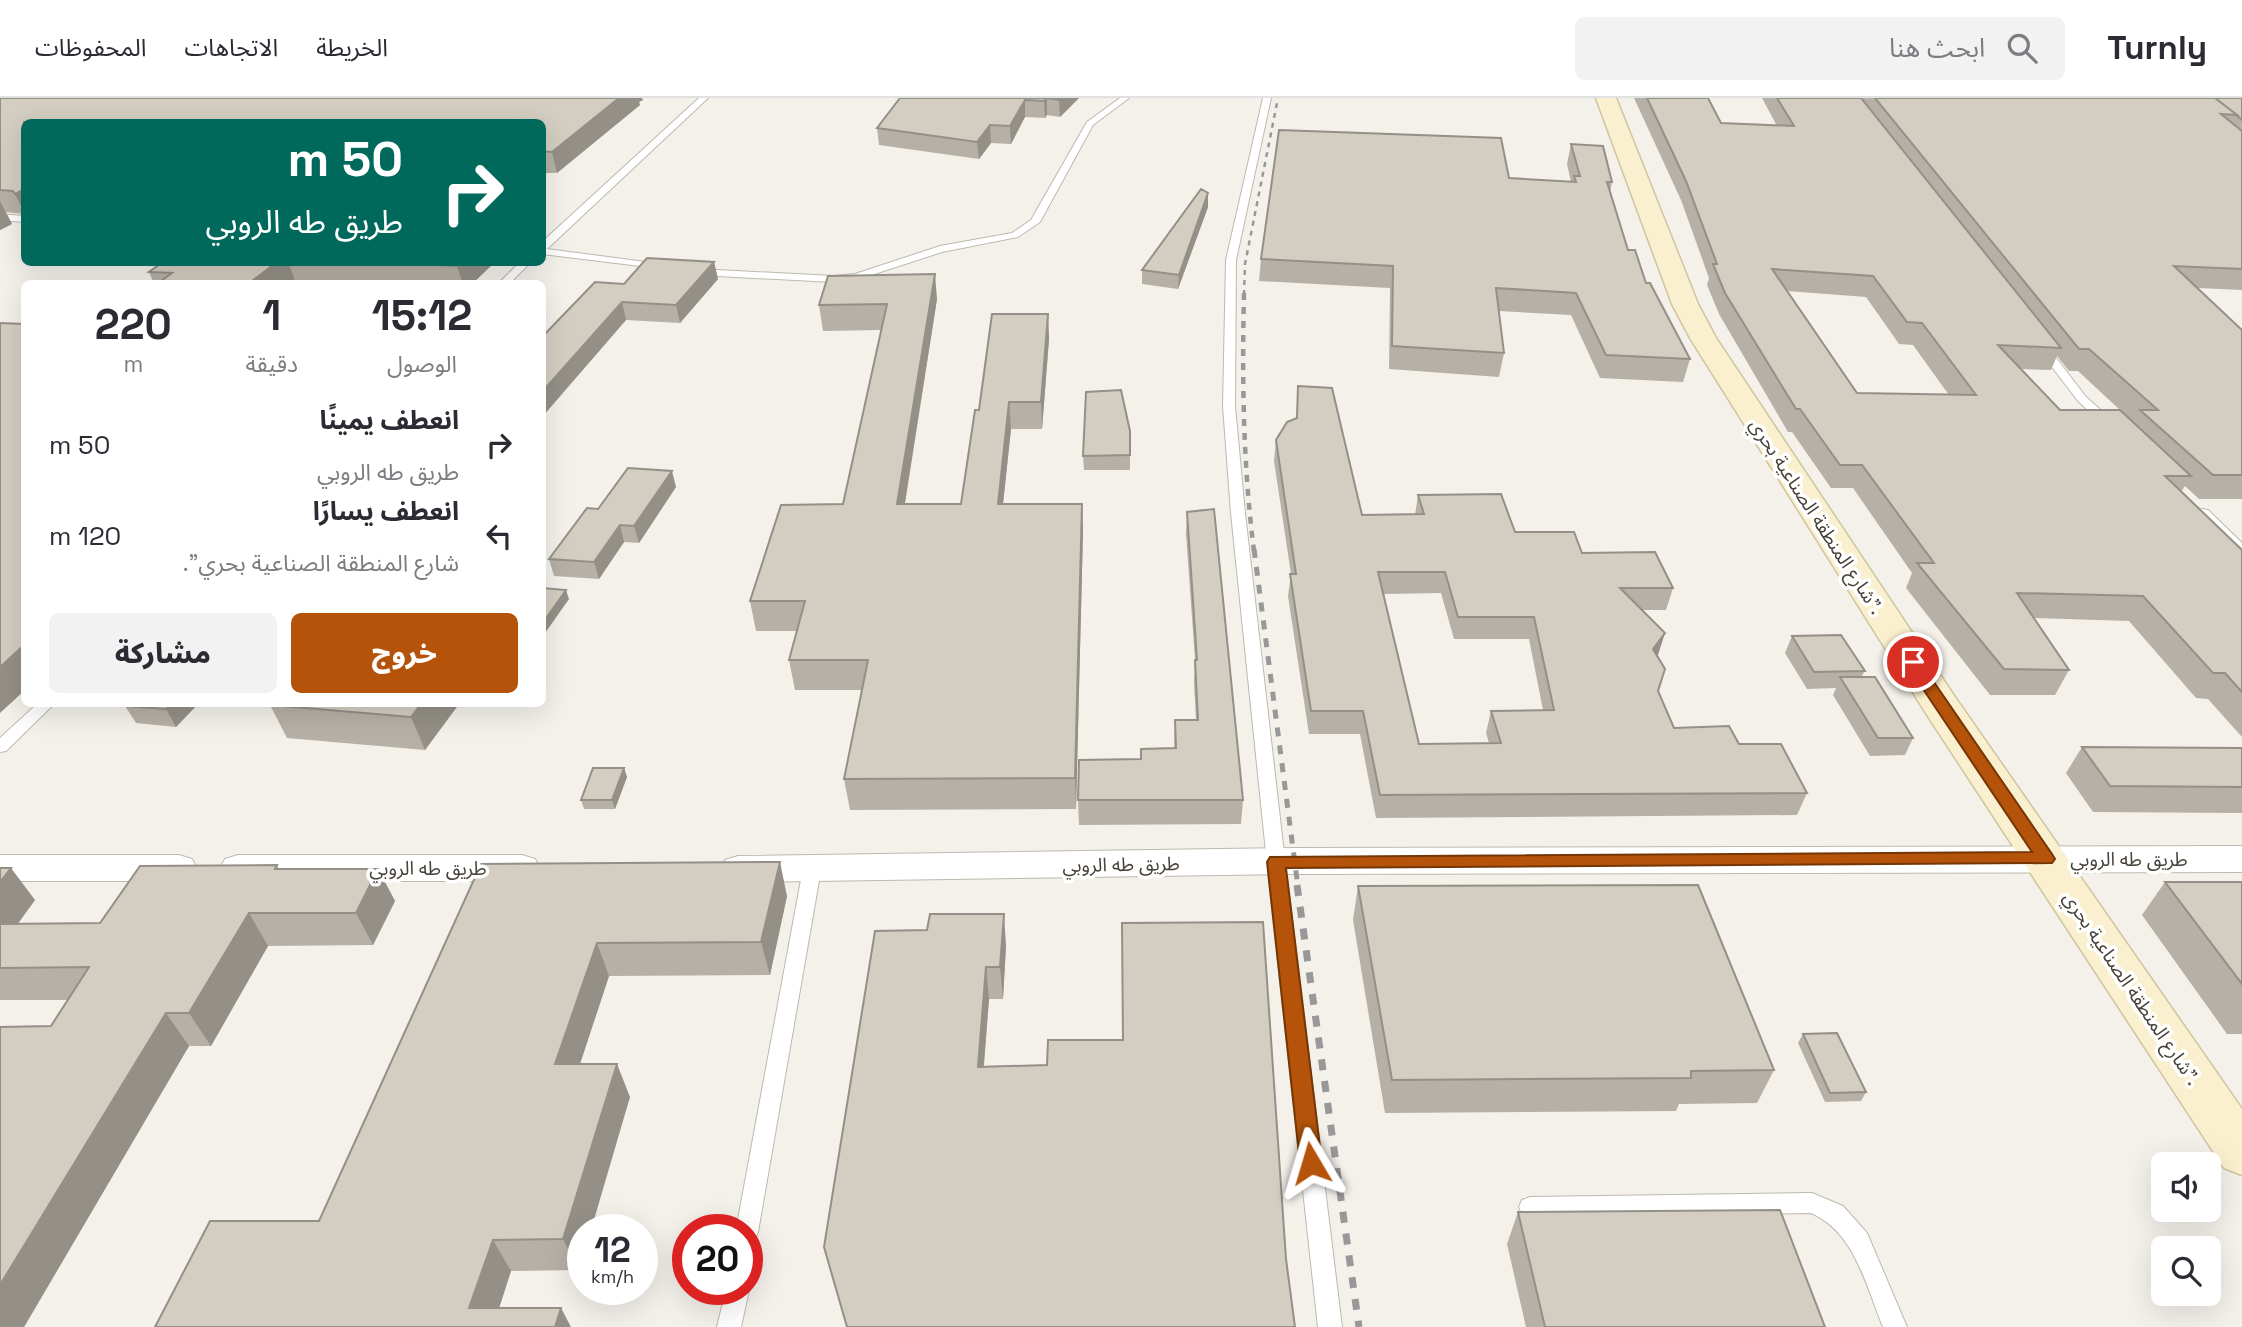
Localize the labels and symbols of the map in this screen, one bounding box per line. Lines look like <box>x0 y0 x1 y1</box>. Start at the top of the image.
street label: شارع المنطقة الصناعية بحري". <box>1742 414 1889 620</box>
pin <box>1883 632 1943 692</box>
street label: طريق طه الروبي <box>2070 847 2188 874</box>
street label: طريق طه الروبي <box>1062 851 1180 880</box>
street label: طريق طه الروبي <box>369 856 487 883</box>
street label: شارع المنطقة الصناعية بحري". <box>2055 887 2206 1091</box>
position arrow <box>1274 1126 1348 1200</box>
speed limit sign: 20 <box>672 1214 763 1305</box>

